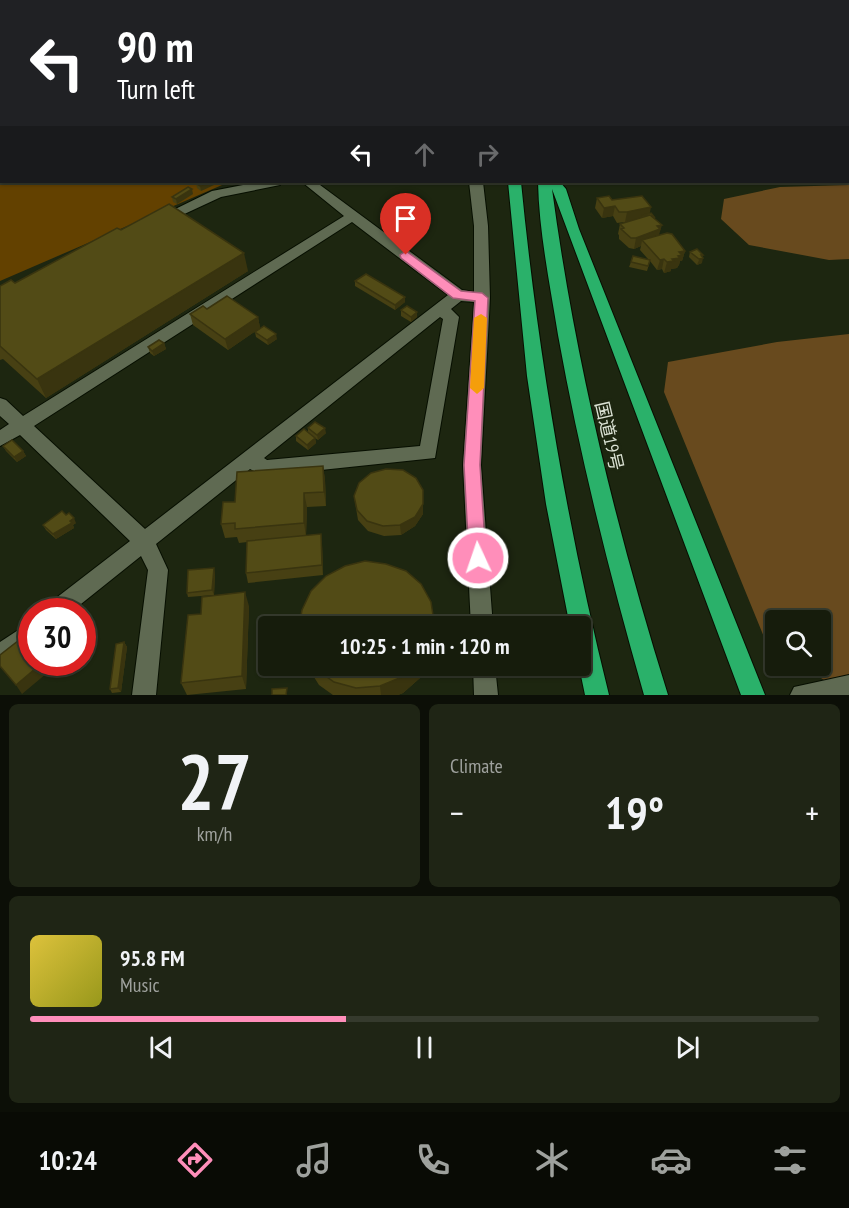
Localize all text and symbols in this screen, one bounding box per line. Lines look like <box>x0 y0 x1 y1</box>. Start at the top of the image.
text: 90 m <box>117 19 194 74</box>
icon: left <box>18 24 96 102</box>
text: Turn left <box>117 72 195 106</box>
icon: left <box>345 138 378 171</box>
icon: ahead <box>408 138 441 171</box>
icon: right <box>471 138 504 171</box>
pin <box>380 193 431 255</box>
icon: arrive <box>389 202 422 235</box>
street label: 国道19号 <box>590 399 629 473</box>
position arrow <box>446 526 510 590</box>
speed limit sign: 30 <box>18 598 96 676</box>
map controls <box>765 610 831 676</box>
button: search <box>765 610 831 676</box>
text: 10:25 · 1 min · 120 m <box>339 632 510 660</box>
text: 27 <box>177 731 252 832</box>
text: Climate <box>450 753 503 779</box>
text: 19° <box>605 783 664 841</box>
text: − <box>450 791 464 834</box>
text: + <box>805 791 819 834</box>
text: km/h <box>197 821 232 847</box>
text: 95.8 FM <box>120 944 185 972</box>
text: Music <box>120 972 160 998</box>
icon: previous <box>145 1031 178 1064</box>
icon: pause <box>408 1031 441 1064</box>
icon: next <box>671 1031 704 1064</box>
icon: directions <box>174 1139 216 1181</box>
icon: music <box>293 1139 335 1181</box>
icon: phone <box>412 1139 454 1181</box>
icon: climate <box>531 1139 573 1181</box>
icon: car <box>650 1139 692 1181</box>
icon: filters <box>769 1139 811 1181</box>
text: 10:24 <box>38 1143 97 1177</box>

